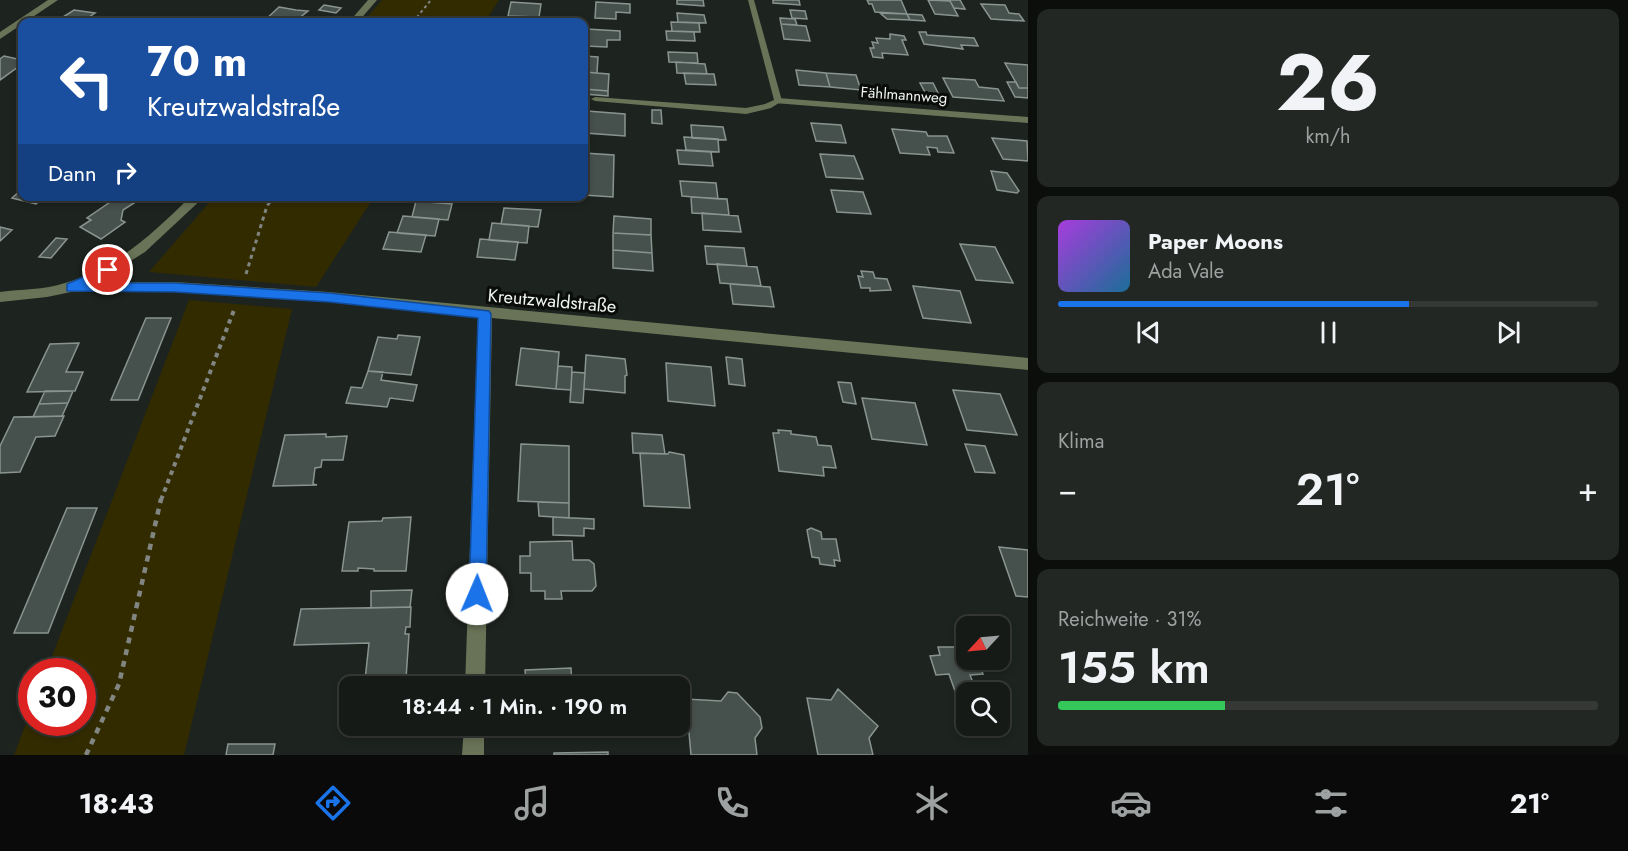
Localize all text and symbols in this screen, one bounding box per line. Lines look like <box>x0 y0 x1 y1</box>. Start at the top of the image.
text: 26 <box>1276 27 1380 139</box>
text: 70 m <box>147 31 247 92</box>
icon: left <box>48 42 126 120</box>
street label: Fählmannweg <box>860 81 948 109</box>
text: Kreutzwaldstraße <box>147 87 340 126</box>
text: km/h <box>1305 122 1351 151</box>
icon: right <box>109 156 142 189</box>
text: Dann <box>48 157 97 189</box>
text: Paper Moons <box>1148 225 1283 257</box>
pin <box>82 244 133 295</box>
icon: arrive <box>91 253 124 286</box>
text: Ada Vale <box>1148 257 1224 286</box>
street label: Kreutzwaldstraße <box>487 282 617 320</box>
icon: previous <box>1132 316 1165 349</box>
icon: pause <box>1312 316 1345 349</box>
icon: next <box>1492 316 1525 349</box>
text: Klima <box>1058 427 1104 456</box>
text: 21° <box>1296 457 1359 522</box>
text: − <box>1058 466 1077 513</box>
text: + <box>1578 466 1598 513</box>
position arrow <box>445 562 509 626</box>
text: Reichweite · 31% <box>1058 605 1202 634</box>
north arrow <box>956 616 1010 670</box>
map controls <box>956 616 1010 736</box>
text: 155 km <box>1058 635 1210 700</box>
speed limit sign: 30 <box>18 658 96 736</box>
button: search <box>956 682 1010 736</box>
text: 18:44 · 1 Min. · 190 m <box>402 690 627 722</box>
icon: directions <box>312 782 354 824</box>
icon: music <box>511 782 553 824</box>
icon: phone <box>711 782 753 824</box>
icon: climate <box>911 782 953 824</box>
icon: car <box>1110 782 1152 824</box>
icon: filters <box>1310 782 1352 824</box>
text: 18:43 <box>79 784 154 823</box>
text: 21° <box>1510 784 1549 823</box>

